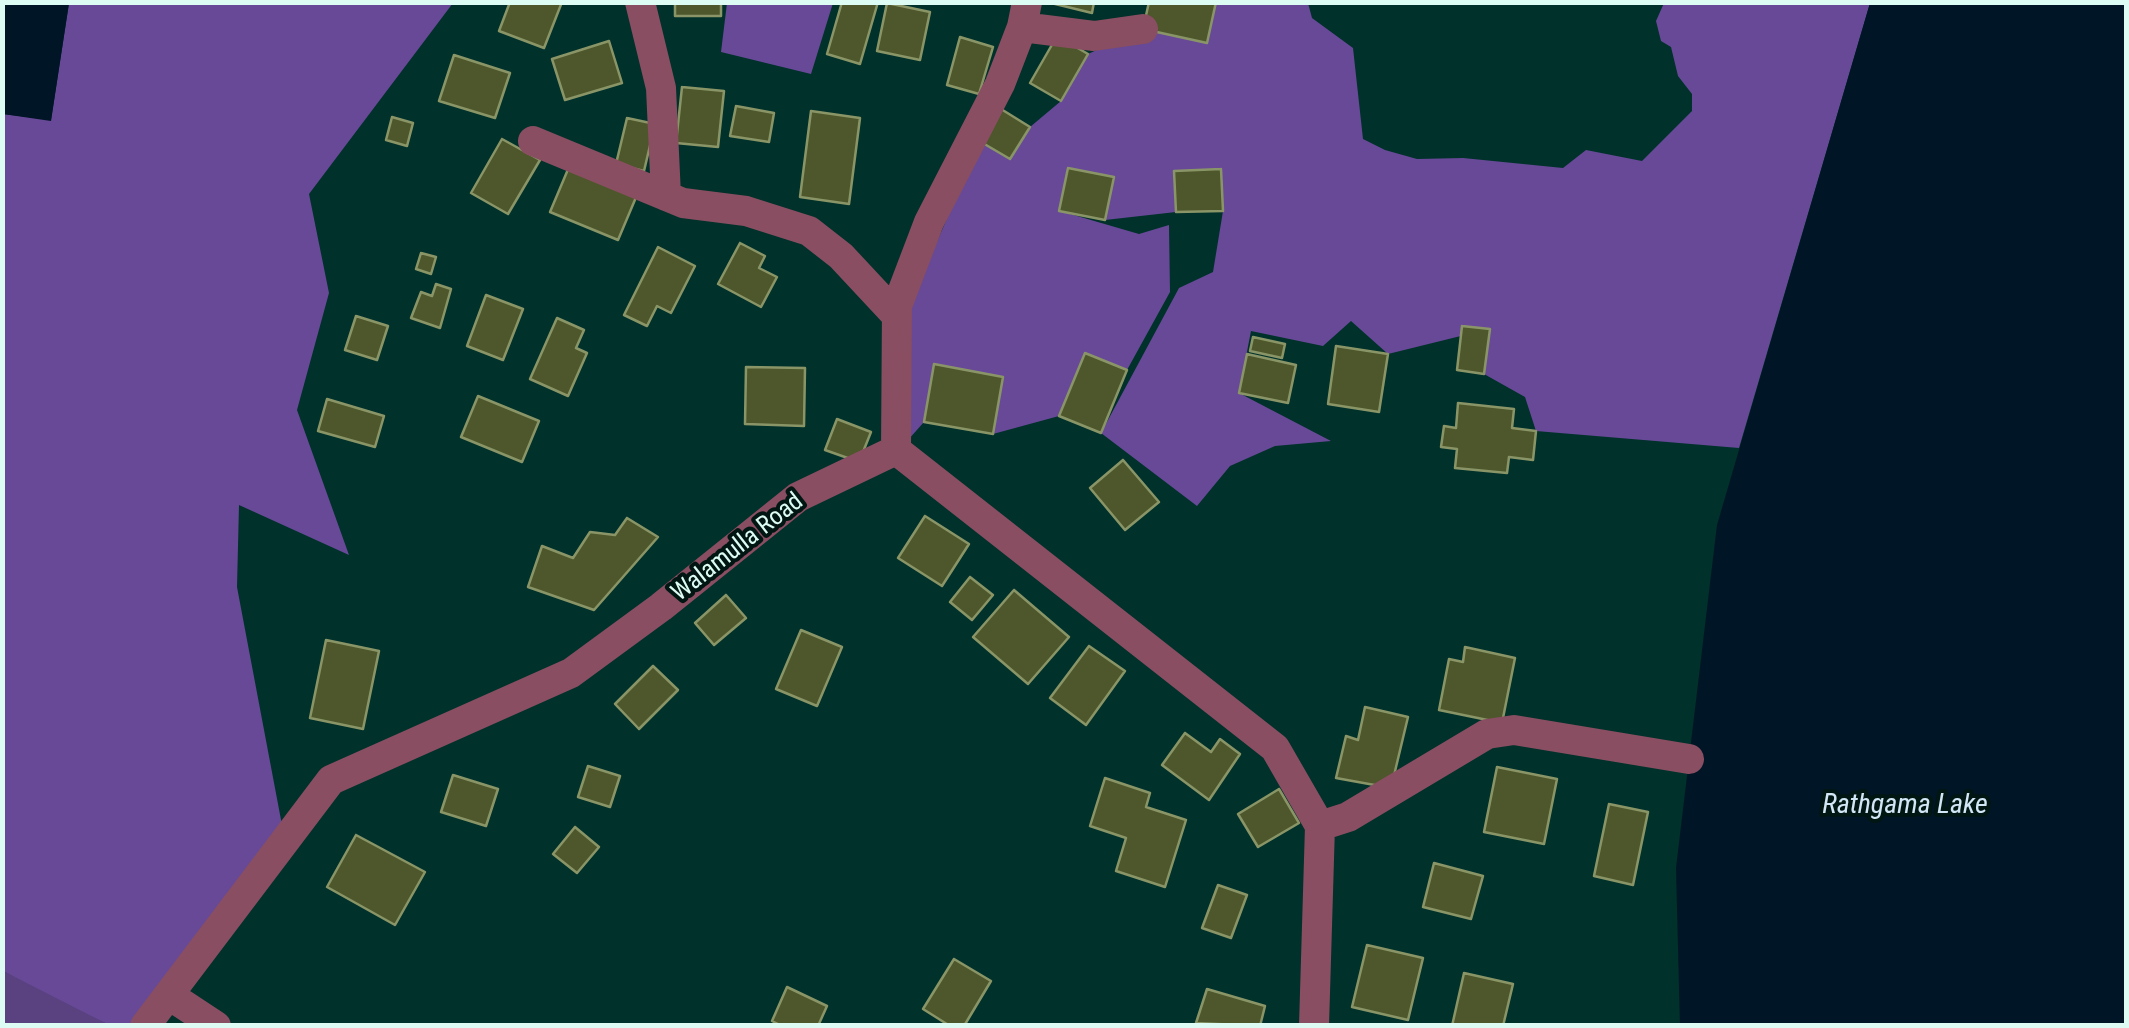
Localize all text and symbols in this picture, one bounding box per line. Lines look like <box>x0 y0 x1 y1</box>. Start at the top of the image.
street label: Walamulla Road <box>666 487 810 609</box>
water label: Rathgama Lake <box>1822 789 1988 823</box>

